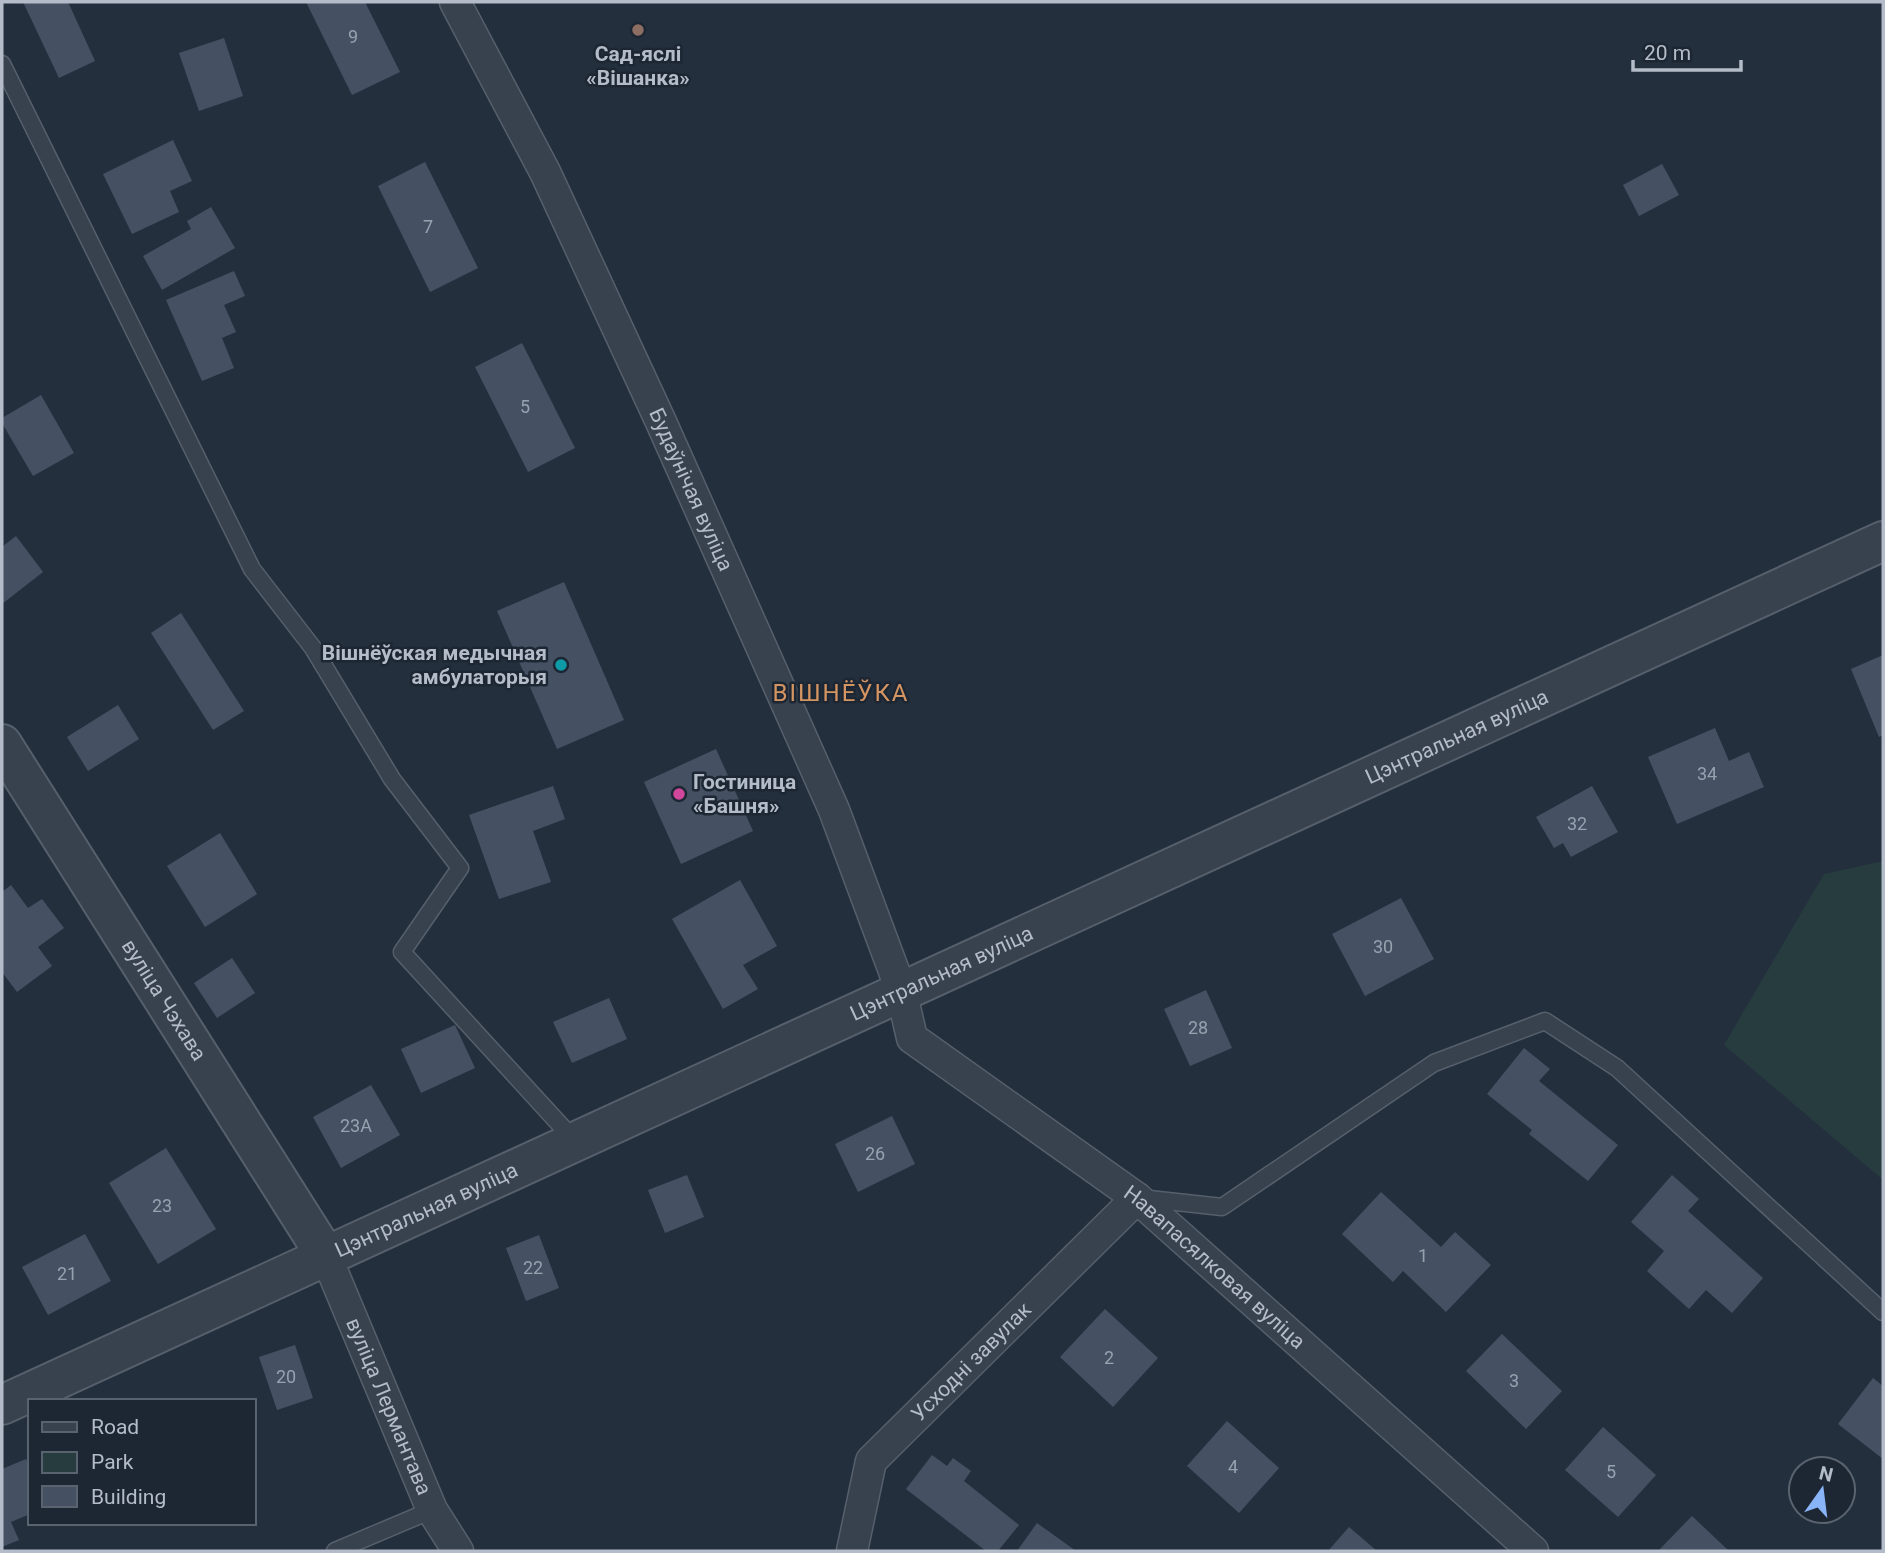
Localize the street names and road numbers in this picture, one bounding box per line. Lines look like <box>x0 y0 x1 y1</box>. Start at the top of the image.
street label: Будаўнічая вуліца <box>644 404 738 575</box>
street label: Цэнтральная вуліца <box>1362 684 1552 789</box>
street label: Цэнтральная вуліца <box>846 921 1037 1026</box>
street label: вуліца Чэхава <box>117 935 211 1065</box>
street label: Цэнтральная вуліца <box>331 1158 522 1262</box>
street label: Навапасялковая вуліца <box>1119 1181 1310 1354</box>
street label: Усходні завулак <box>906 1297 1037 1426</box>
street label: вуліца Лермантава <box>341 1314 436 1499</box>

